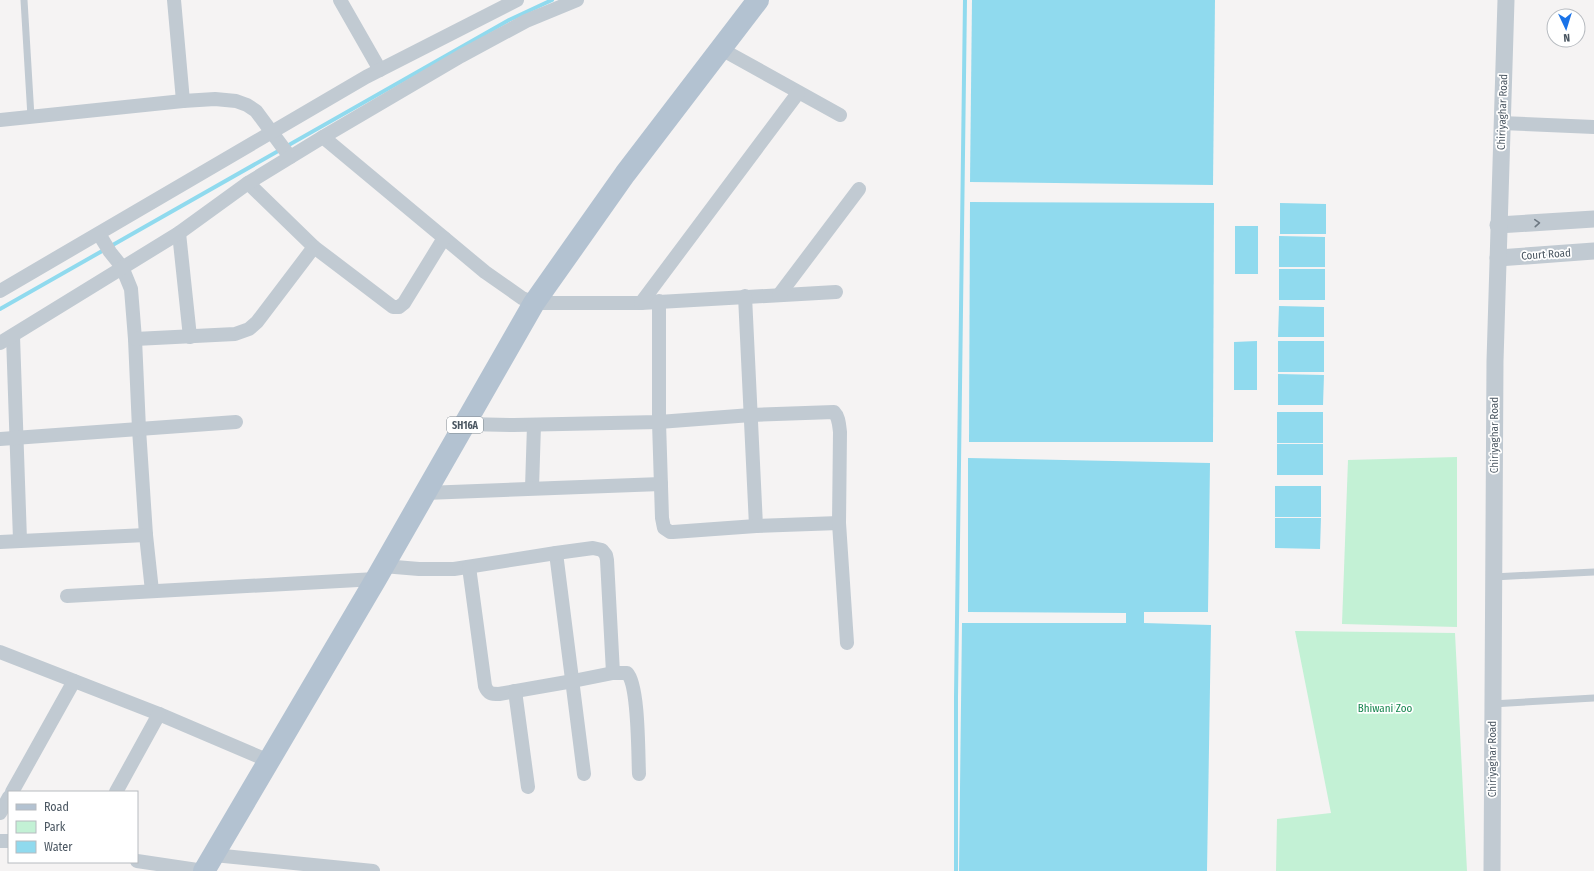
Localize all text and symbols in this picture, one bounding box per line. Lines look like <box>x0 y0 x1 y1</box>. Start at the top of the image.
north arrow <box>1546 8 1586 48</box>
text: N <box>1563 31 1570 44</box>
street label: Chiriyaghar Road <box>1495 74 1510 150</box>
one-way arrow <box>1534 218 1540 227</box>
street label: Court Road <box>1521 246 1571 263</box>
street label: Chiriyaghar Road <box>1488 397 1501 473</box>
road number: SH16A <box>447 417 483 433</box>
park label: Bhiwani Zoo <box>1358 702 1413 715</box>
street label: Chiriyaghar Road <box>1486 721 1499 797</box>
legend <box>8 791 138 863</box>
text: Road <box>44 800 69 814</box>
text: Park <box>44 820 66 834</box>
text: Water <box>44 840 73 854</box>

